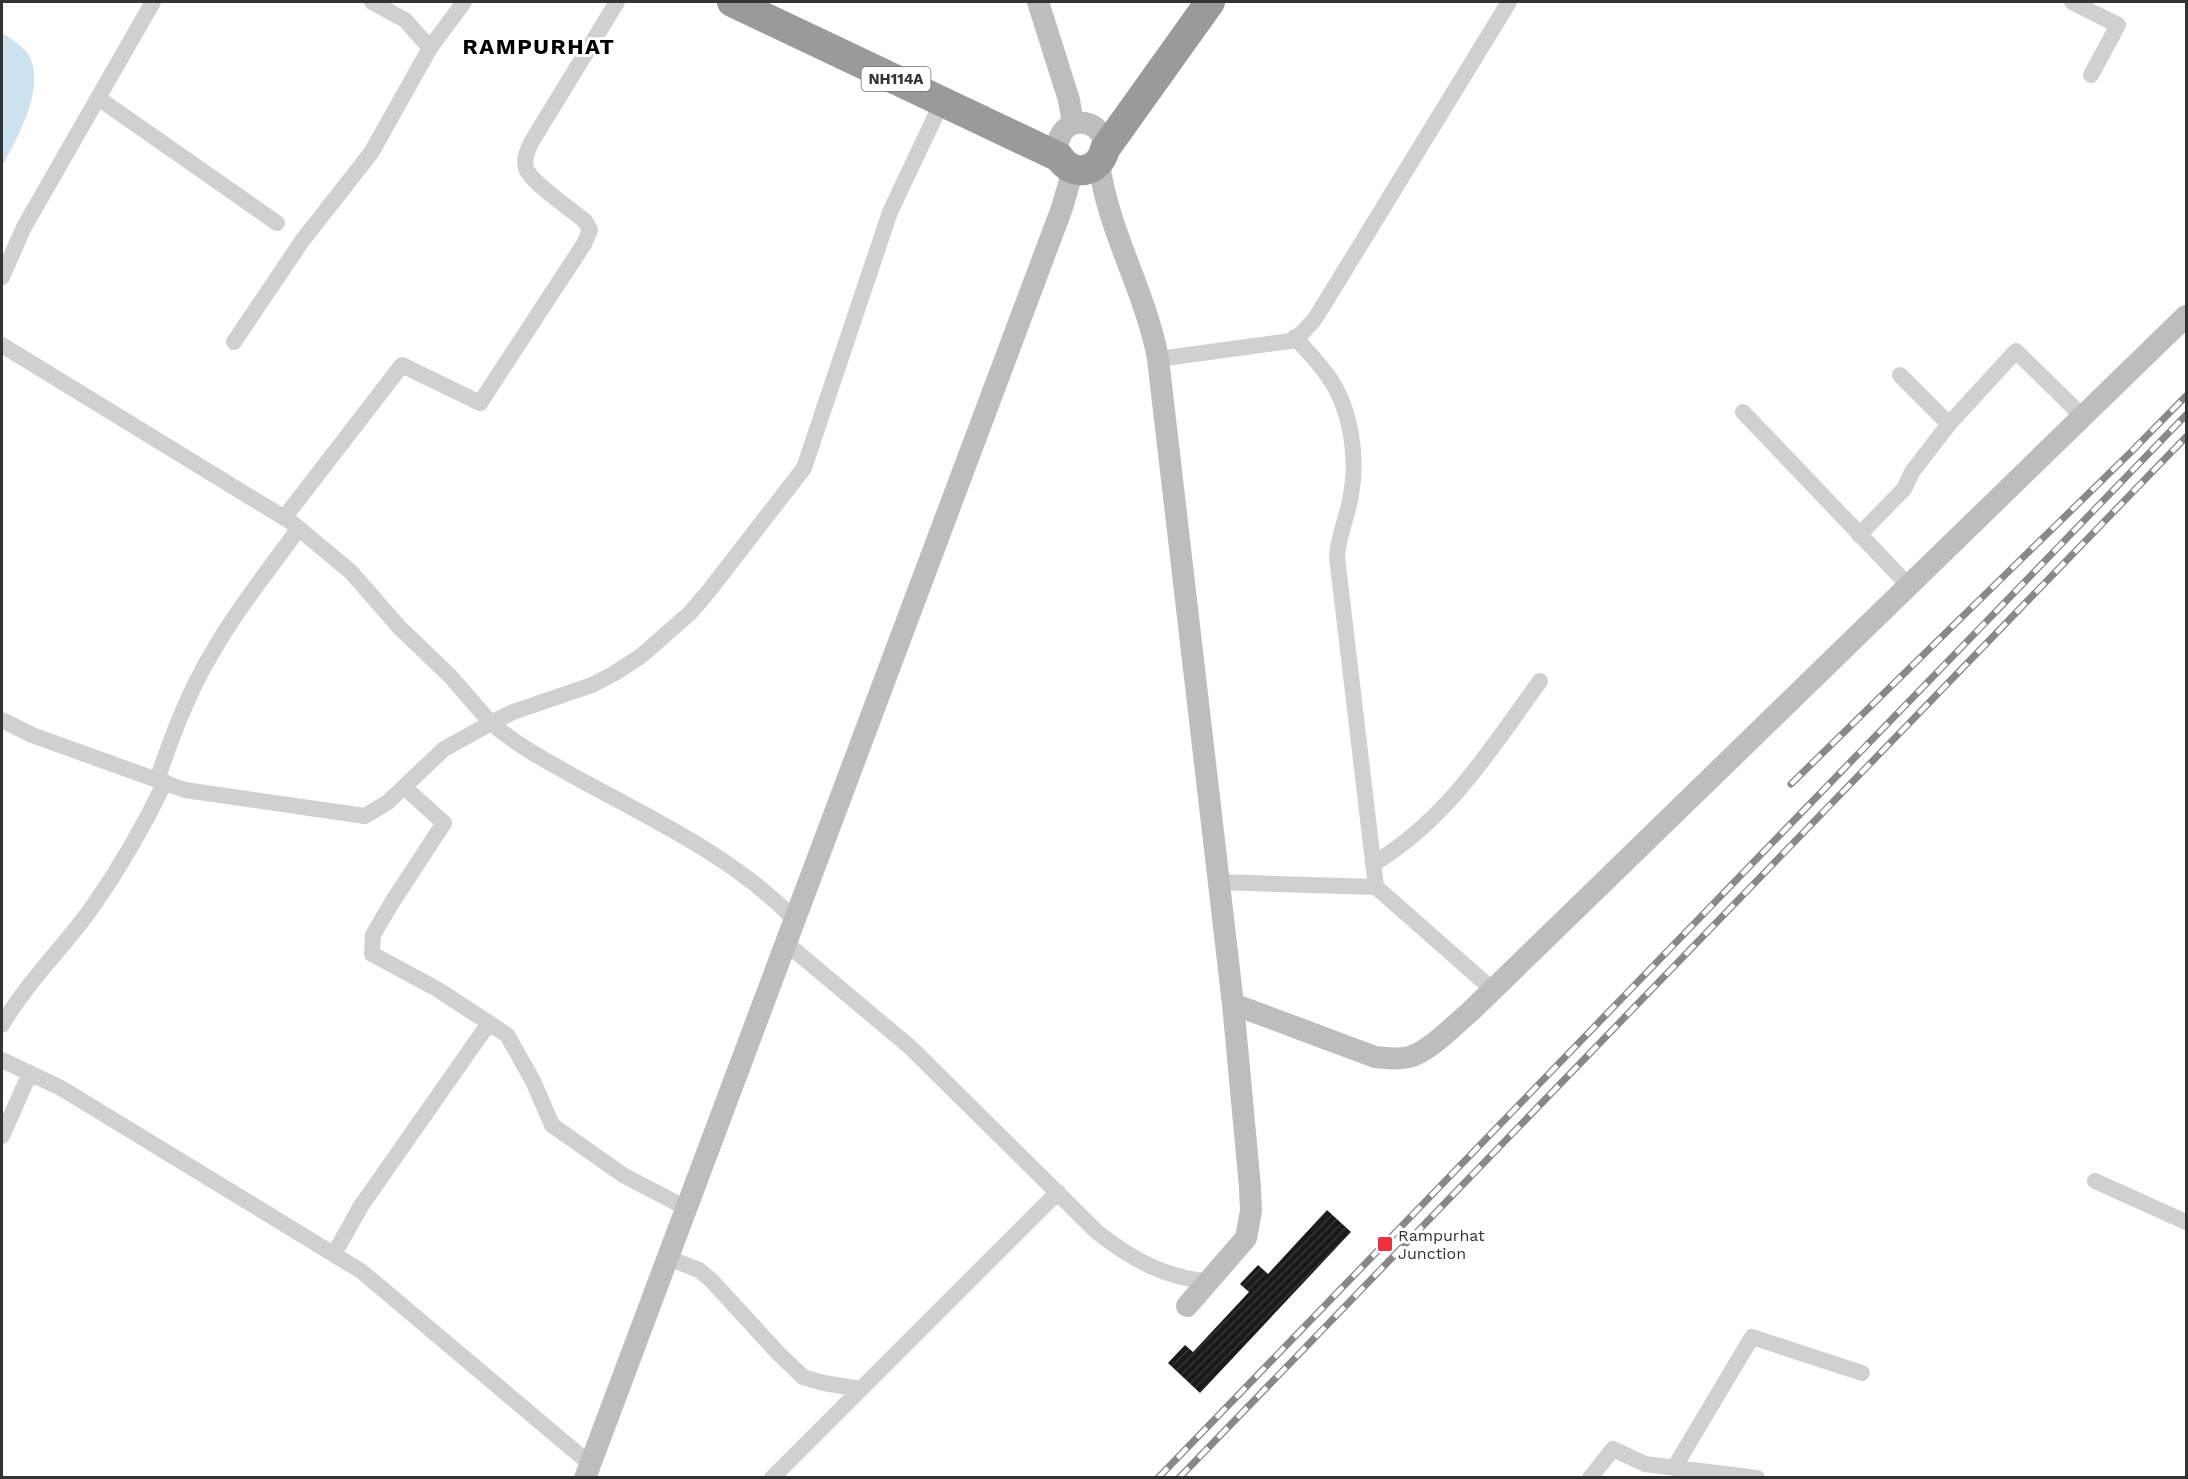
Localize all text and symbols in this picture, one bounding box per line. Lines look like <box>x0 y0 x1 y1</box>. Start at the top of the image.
district label: RAMPURHAT <box>463 34 615 59</box>
road number: NH114A <box>862 67 930 91</box>
place label: Rampurhat Junction <box>1398 1226 1485 1263</box>
marker: Rampurhat Junction <box>1376 1235 1394 1253</box>

